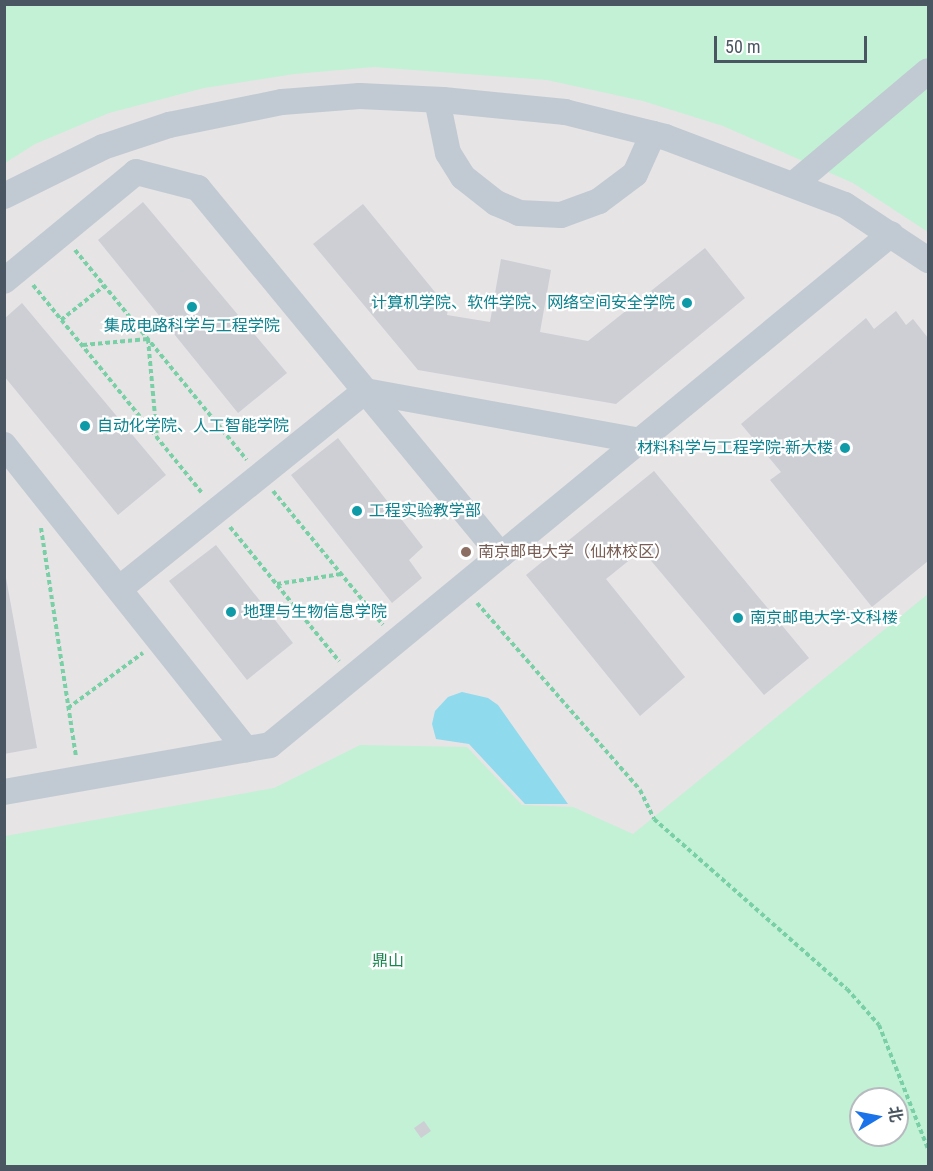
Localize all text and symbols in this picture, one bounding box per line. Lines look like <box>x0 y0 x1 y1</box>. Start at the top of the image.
scale bar <box>717 24 870 62</box>
text: 50 m <box>725 36 760 57</box>
place label: 计算机学院、软件学院、网络空间安全学院 <box>371 293 675 313</box>
marker: 计算机学院、软件学院、网络空间安全学院 <box>680 296 694 310</box>
marker: 集成电路科学与工程学院 <box>185 300 199 314</box>
place label: 集成电路科学与工程学院 <box>104 316 280 336</box>
place label: 自动化学院、人工智能学院 <box>97 416 289 436</box>
marker: 自动化学院、人工智能学院 <box>78 419 92 433</box>
place label: 材料科学与工程学院-新大楼 <box>637 438 833 458</box>
marker: 材料科学与工程学院-新大楼 <box>838 441 852 455</box>
place label: 工程实验教学部 <box>369 501 481 521</box>
marker: 工程实验教学部 <box>350 504 364 518</box>
place label: 南京邮电大学（仙林校区） <box>478 542 670 562</box>
marker: 南京邮电大学（仙林校区） <box>459 545 473 559</box>
place label: 地理与生物信息学院 <box>243 602 387 622</box>
marker: 地理与生物信息学院 <box>224 605 238 619</box>
place label: 南京邮电大学-文科楼 <box>750 608 898 628</box>
marker: 南京邮电大学-文科楼 <box>731 611 745 625</box>
park label: 鼎山 <box>372 951 404 971</box>
north arrow <box>849 1087 909 1147</box>
text: 北 <box>885 1105 906 1124</box>

